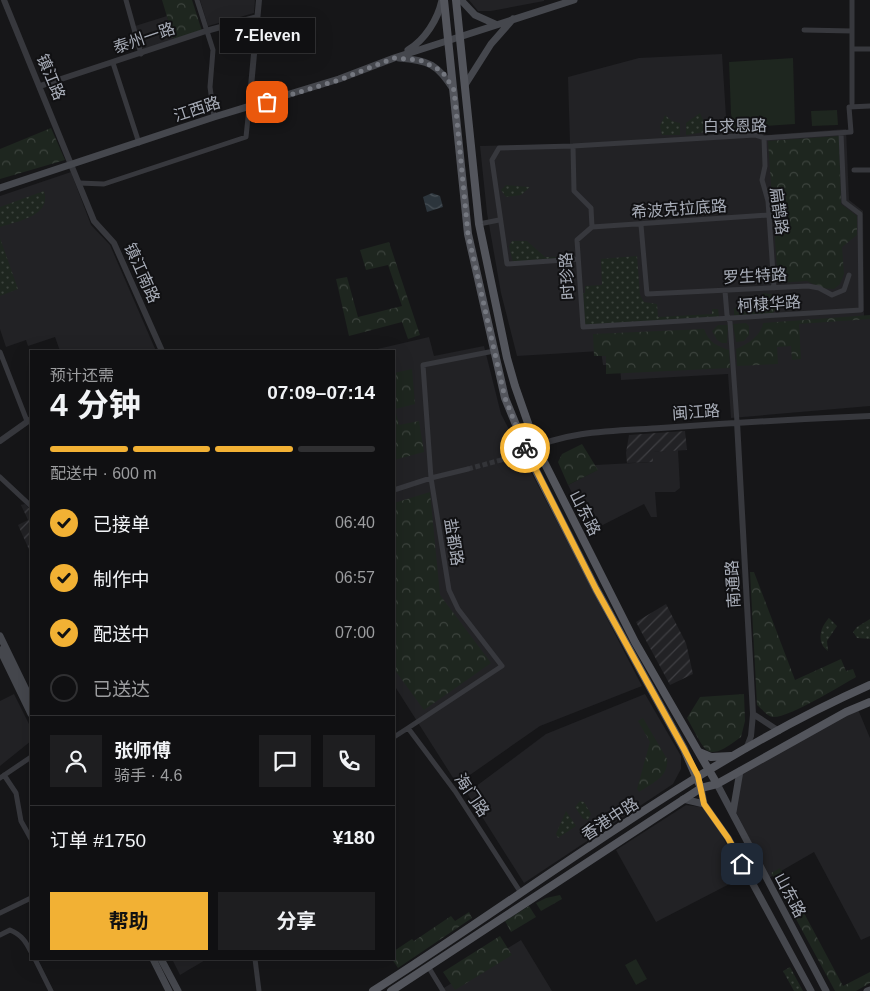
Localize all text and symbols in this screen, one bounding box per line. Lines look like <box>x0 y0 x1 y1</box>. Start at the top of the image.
callout: 7-Eleven <box>220 17 314 52</box>
street label: 泰州一路 <box>111 20 177 56</box>
text: 7-Eleven <box>235 27 300 44</box>
street label: 镇江路 <box>34 52 68 102</box>
pin <box>246 81 288 123</box>
icon: bag <box>253 88 281 116</box>
street label: 江西路 <box>172 93 222 125</box>
street label: 白求恩路 <box>703 117 767 135</box>
street label: 扁鹊路 <box>767 186 791 236</box>
street label: 希波克拉底路 <box>631 197 727 221</box>
street label: 镇江南路 <box>121 240 163 306</box>
street label: 时珍路 <box>556 252 577 300</box>
street label: 罗生特路 <box>723 266 787 286</box>
street label: 柯棣华路 <box>736 293 802 315</box>
text: 预计还需 <box>50 367 114 384</box>
text: 07:09–07:14 <box>267 382 375 403</box>
text: 4 分钟 <box>50 387 141 423</box>
street label: 闽江路 <box>671 402 721 422</box>
courier <box>500 423 550 473</box>
icon: bike <box>511 434 539 462</box>
text: 配送中 · 600 m <box>50 465 157 482</box>
street label: 山东路 <box>567 488 603 538</box>
icon: check <box>50 509 78 537</box>
text: 已接单 <box>93 514 150 535</box>
text: 06:40 <box>335 514 375 531</box>
street label: 盐都路 <box>442 517 466 567</box>
street label: 南通路 <box>723 560 743 608</box>
icon: check <box>50 564 78 592</box>
text: 制作中 <box>93 569 150 590</box>
text: 06:57 <box>335 569 375 586</box>
icon: check <box>50 619 78 647</box>
text: 配送中 <box>93 624 150 645</box>
text: 07:00 <box>335 624 375 641</box>
text: 已送达 <box>93 679 150 700</box>
button: person <box>50 735 102 787</box>
button: chat <box>259 735 311 787</box>
button: phone <box>323 735 375 787</box>
text: 张师傅 <box>114 740 171 761</box>
text: 骑手 · 4.6 <box>114 767 182 784</box>
street label: 海门路 <box>452 770 492 820</box>
street label: 香港中路 <box>579 794 641 844</box>
text: ¥180 <box>333 827 375 848</box>
text: 订单 #1750 <box>50 830 146 851</box>
pin <box>721 843 763 885</box>
icon: home <box>728 850 756 878</box>
street label: 山东路 <box>771 870 809 920</box>
button: 帮助 <box>50 892 208 950</box>
button: 分享 <box>218 892 375 950</box>

